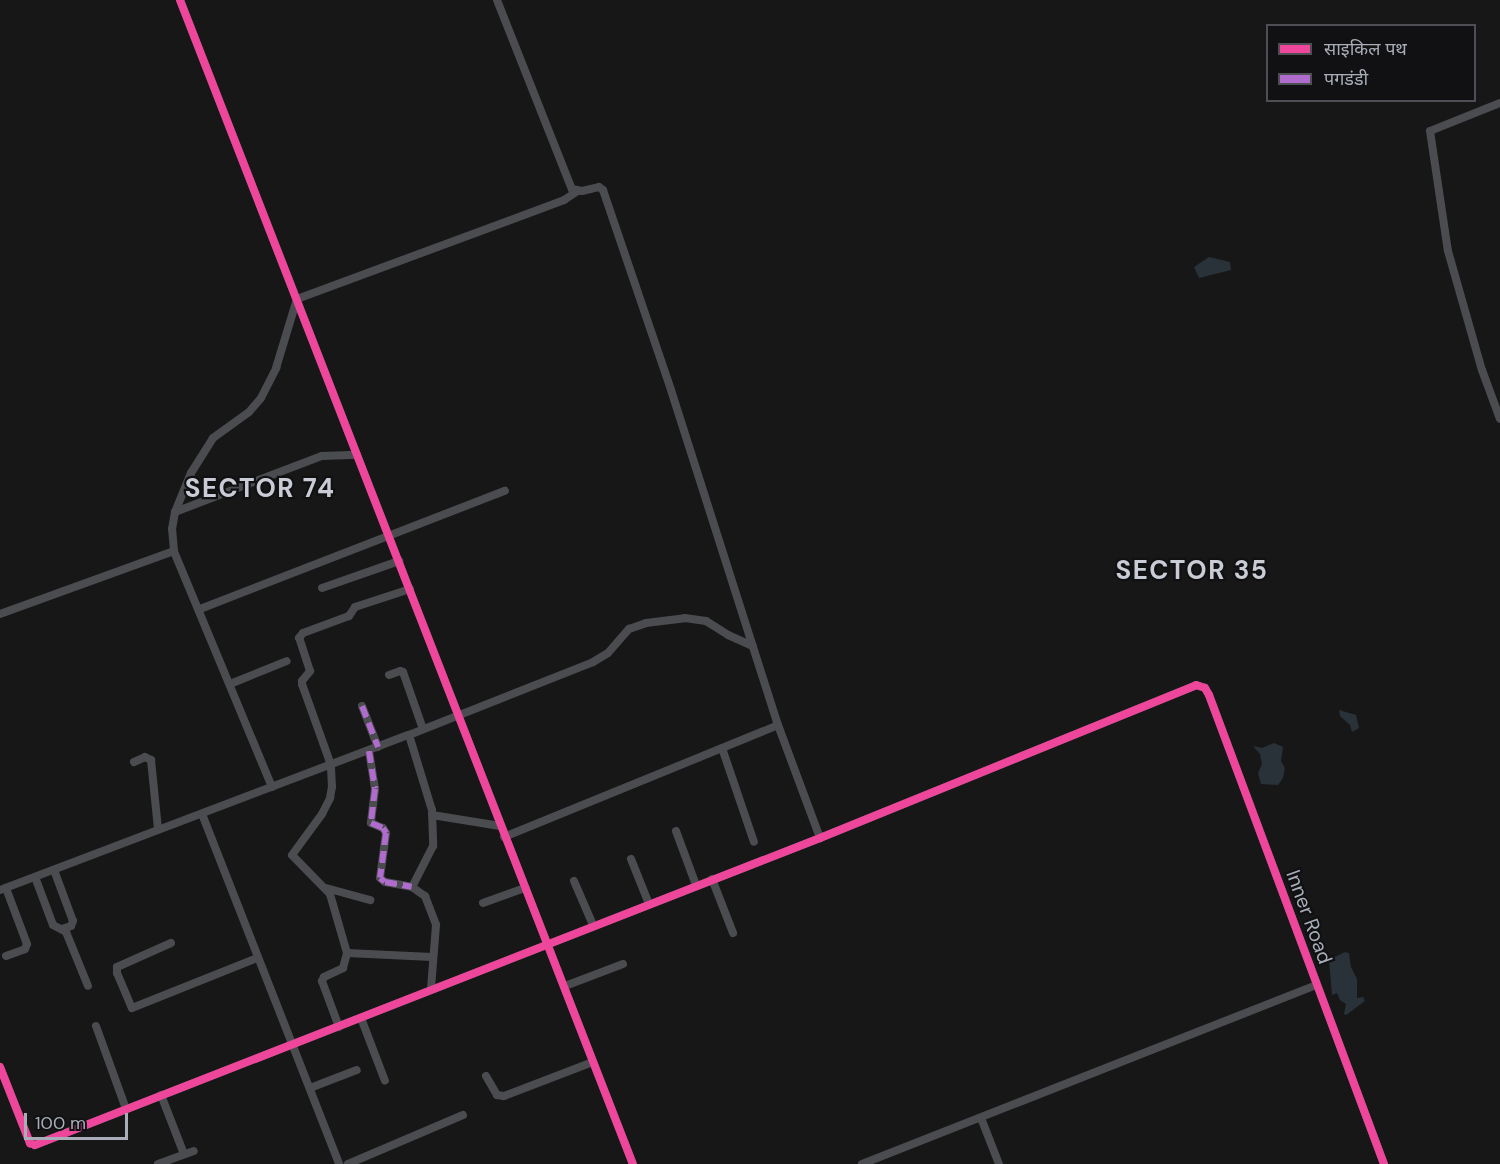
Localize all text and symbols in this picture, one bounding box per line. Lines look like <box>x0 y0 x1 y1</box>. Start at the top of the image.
legend <box>1266 24 1476 102</box>
text: साइकिल पथ <box>1324 37 1407 61</box>
text: पगडंडी <box>1324 67 1368 91</box>
district label: SECTOR 74 <box>185 473 335 505</box>
district label: SECTOR 35 <box>1115 555 1269 587</box>
street label: Inner Road <box>1281 867 1337 967</box>
scale bar <box>27 1101 130 1139</box>
text: 100 m <box>35 1111 86 1135</box>

